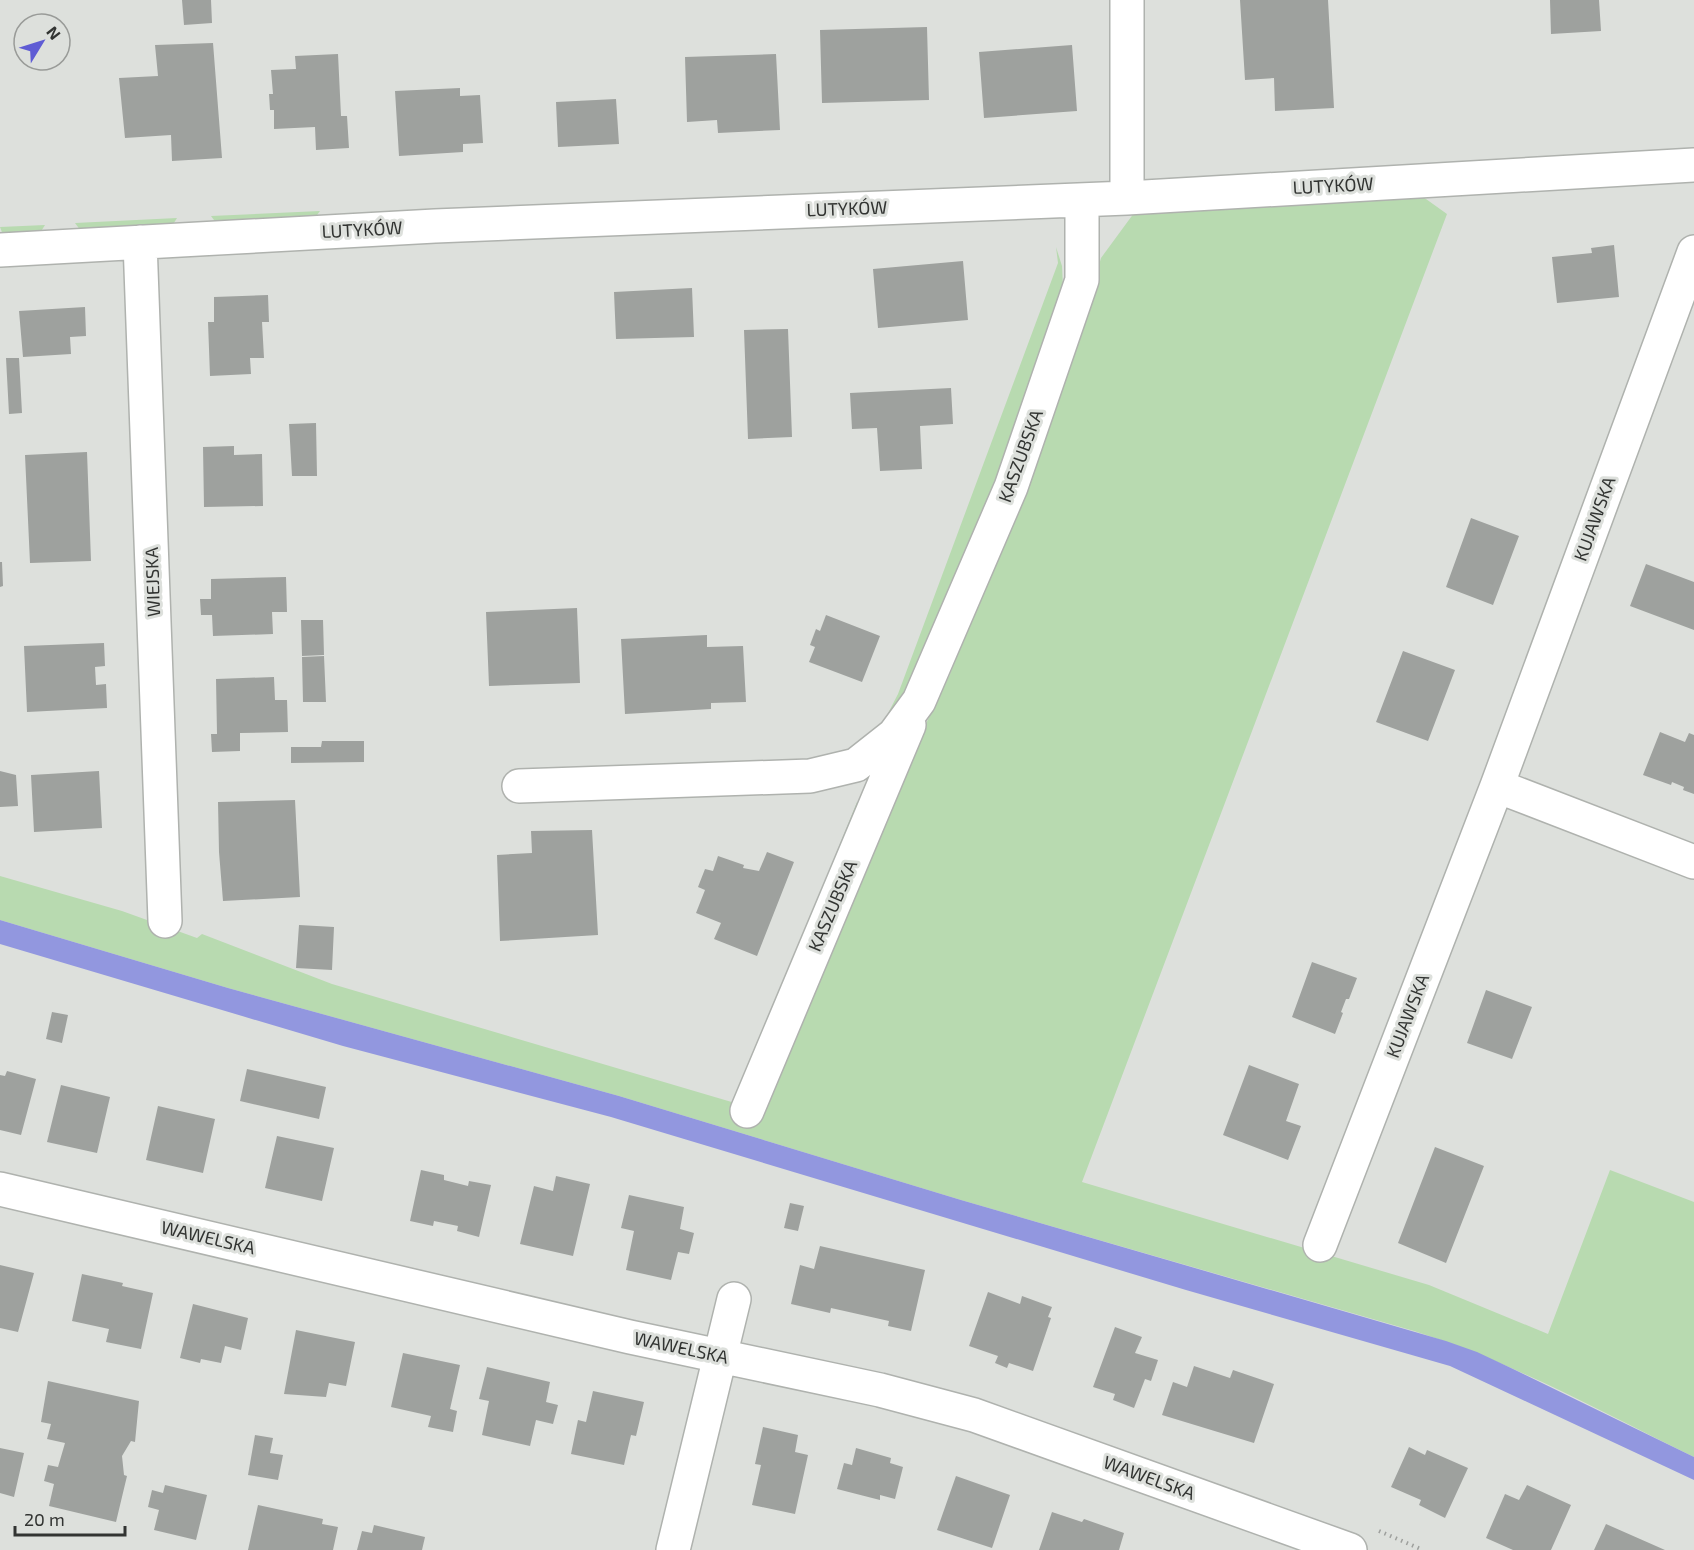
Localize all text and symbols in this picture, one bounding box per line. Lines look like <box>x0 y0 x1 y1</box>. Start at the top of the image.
north arrow <box>12 12 72 72</box>
text: N <box>43 22 65 43</box>
street label: LUTYKÓW <box>1292 172 1374 198</box>
street label: LUTYKÓW <box>806 196 888 220</box>
street label: LUTYKÓW <box>321 216 403 242</box>
street label: KASZUBSKA <box>993 405 1047 505</box>
street label: KUJAWSKA <box>1569 473 1620 564</box>
street label: WIEJSKA <box>140 546 164 617</box>
street label: KASZUBSKA <box>803 856 862 955</box>
street label: KUJAWSKA <box>1381 970 1433 1061</box>
street label: WAWELSKA <box>159 1216 258 1259</box>
street label: WAWELSKA <box>632 1326 731 1368</box>
street label: WAWELSKA <box>1101 1450 1199 1504</box>
scale bar <box>15 1499 124 1537</box>
text: 20 m <box>24 1508 65 1530</box>

